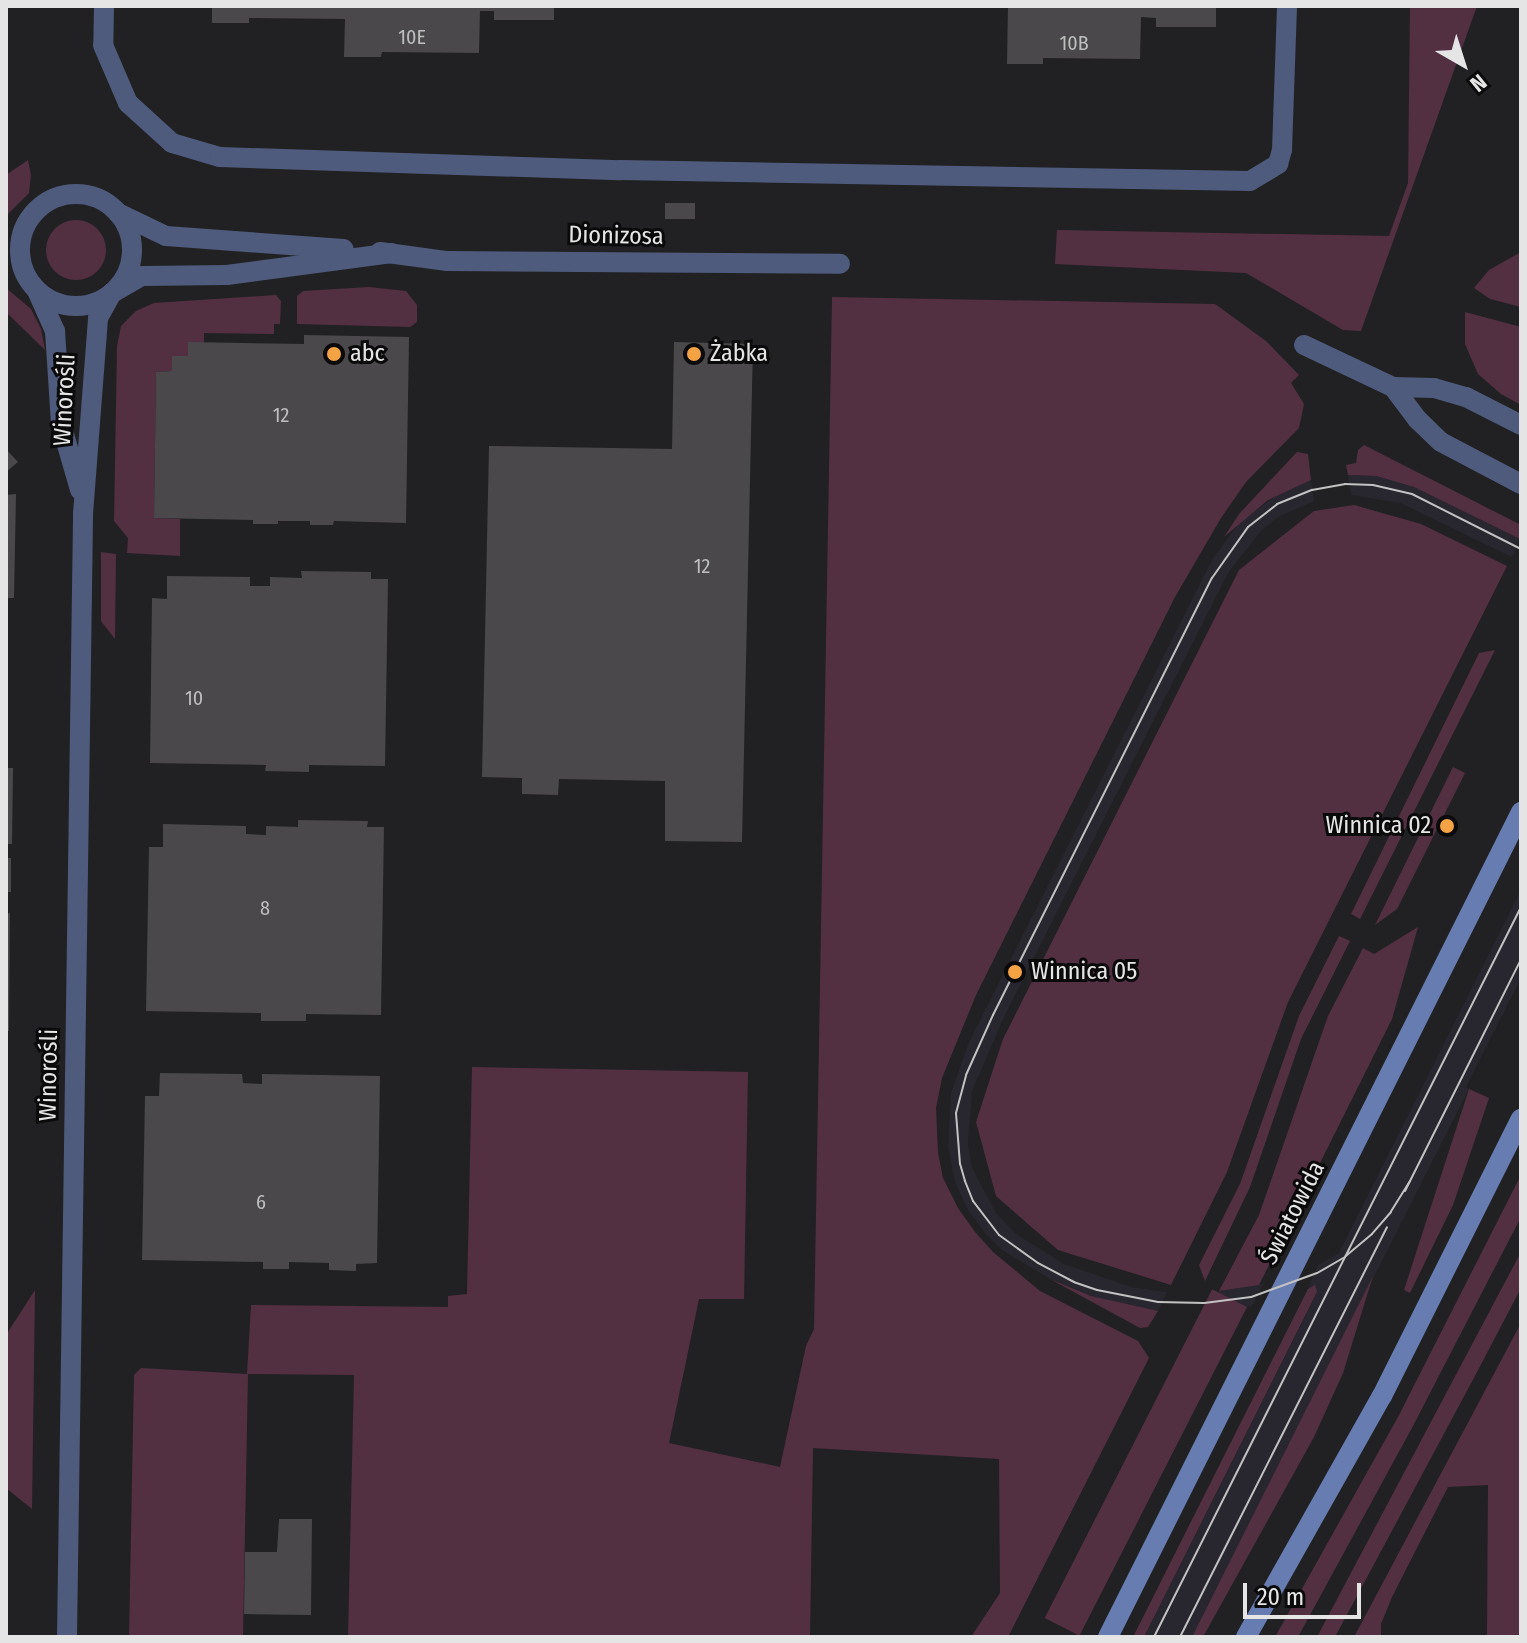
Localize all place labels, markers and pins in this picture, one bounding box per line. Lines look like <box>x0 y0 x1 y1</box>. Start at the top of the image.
place label: abc <box>350 340 385 368</box>
place label: Żabka <box>710 340 768 368</box>
marker: abc <box>325 345 343 363</box>
marker: Żabka <box>685 345 703 363</box>
place label: Winnica 02 <box>1325 812 1431 840</box>
marker: Winnica 02 <box>1438 817 1456 835</box>
place label: Winnica 05 <box>1031 958 1137 986</box>
marker: Winnica 05 <box>1006 963 1024 981</box>

